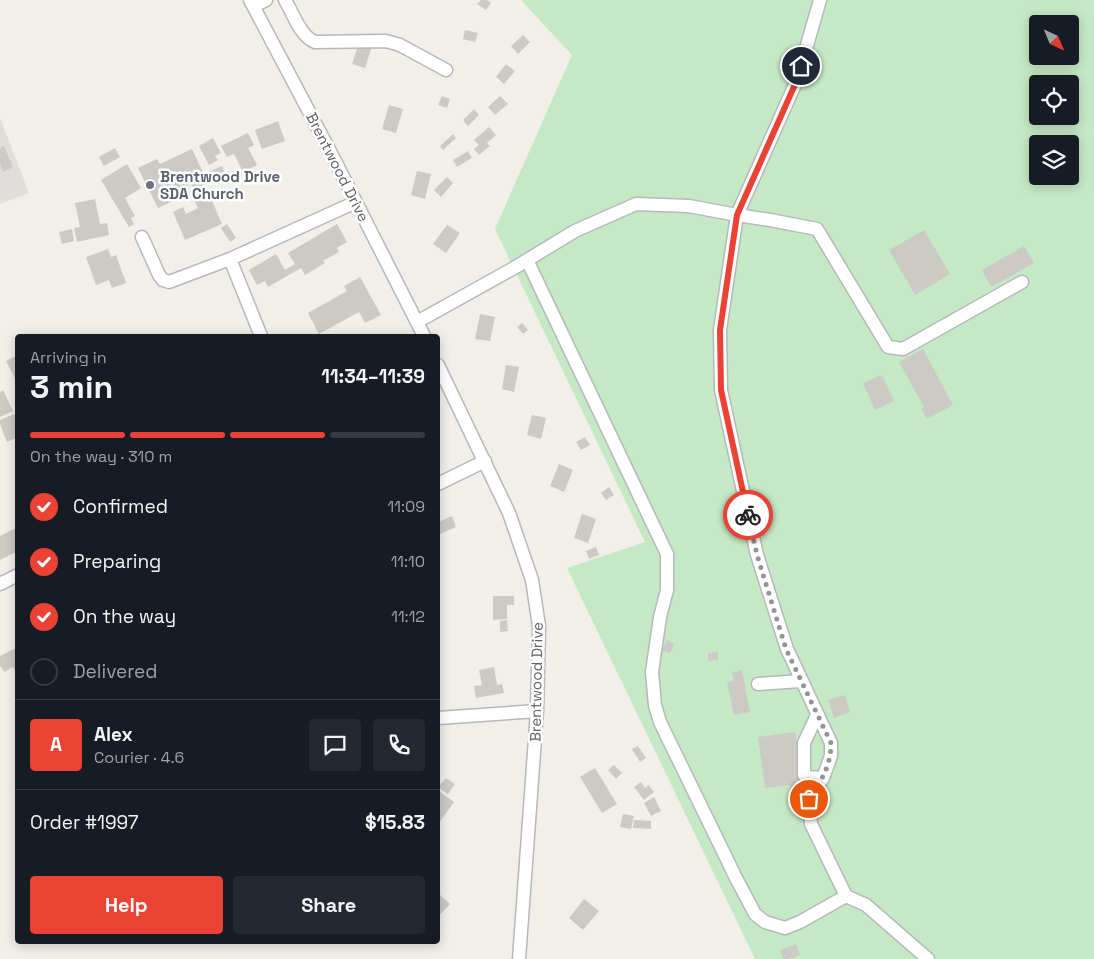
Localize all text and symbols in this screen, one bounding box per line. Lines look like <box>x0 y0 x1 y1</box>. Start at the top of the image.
north arrow <box>1029 15 1079 65</box>
map controls <box>1029 15 1079 185</box>
pin <box>780 45 822 87</box>
icon: home <box>787 52 815 80</box>
button: locate <box>1029 75 1079 125</box>
street label: Brentwood Drive <box>302 109 374 225</box>
button: layers <box>1029 135 1079 185</box>
place label: Brentwood Drive SDA Church <box>160 167 281 203</box>
marker: Brentwood Drive SDA Church <box>144 179 156 191</box>
text: Arriving in <box>30 347 107 368</box>
text: 11:34–11:39 <box>321 364 425 389</box>
text: 3 min <box>30 367 113 407</box>
text: On the way · 310 m <box>30 446 172 467</box>
courier <box>723 490 773 540</box>
icon: check <box>30 493 58 521</box>
text: Confirmed <box>73 494 168 519</box>
text: 11:09 <box>388 496 425 517</box>
icon: bike <box>734 501 762 529</box>
icon: check <box>30 548 58 576</box>
text: Preparing <box>73 549 161 574</box>
text: 11:10 <box>391 551 425 572</box>
icon: check <box>30 603 58 631</box>
text: On the way <box>73 604 176 629</box>
text: 11:12 <box>391 606 425 627</box>
street label: Brentwood Drive <box>525 622 547 742</box>
text: Delivered <box>73 659 158 684</box>
button: chat <box>309 719 361 771</box>
button: phone <box>373 719 425 771</box>
text: Alex <box>94 722 133 747</box>
text: A <box>50 732 62 757</box>
text: Courier · 4.6 <box>94 747 184 768</box>
pin <box>788 778 830 820</box>
icon: bag <box>795 785 823 813</box>
text: Order #1997 <box>30 810 139 835</box>
text: $15.83 <box>365 810 425 835</box>
button: Help <box>30 876 223 934</box>
button: Share <box>233 876 425 934</box>

